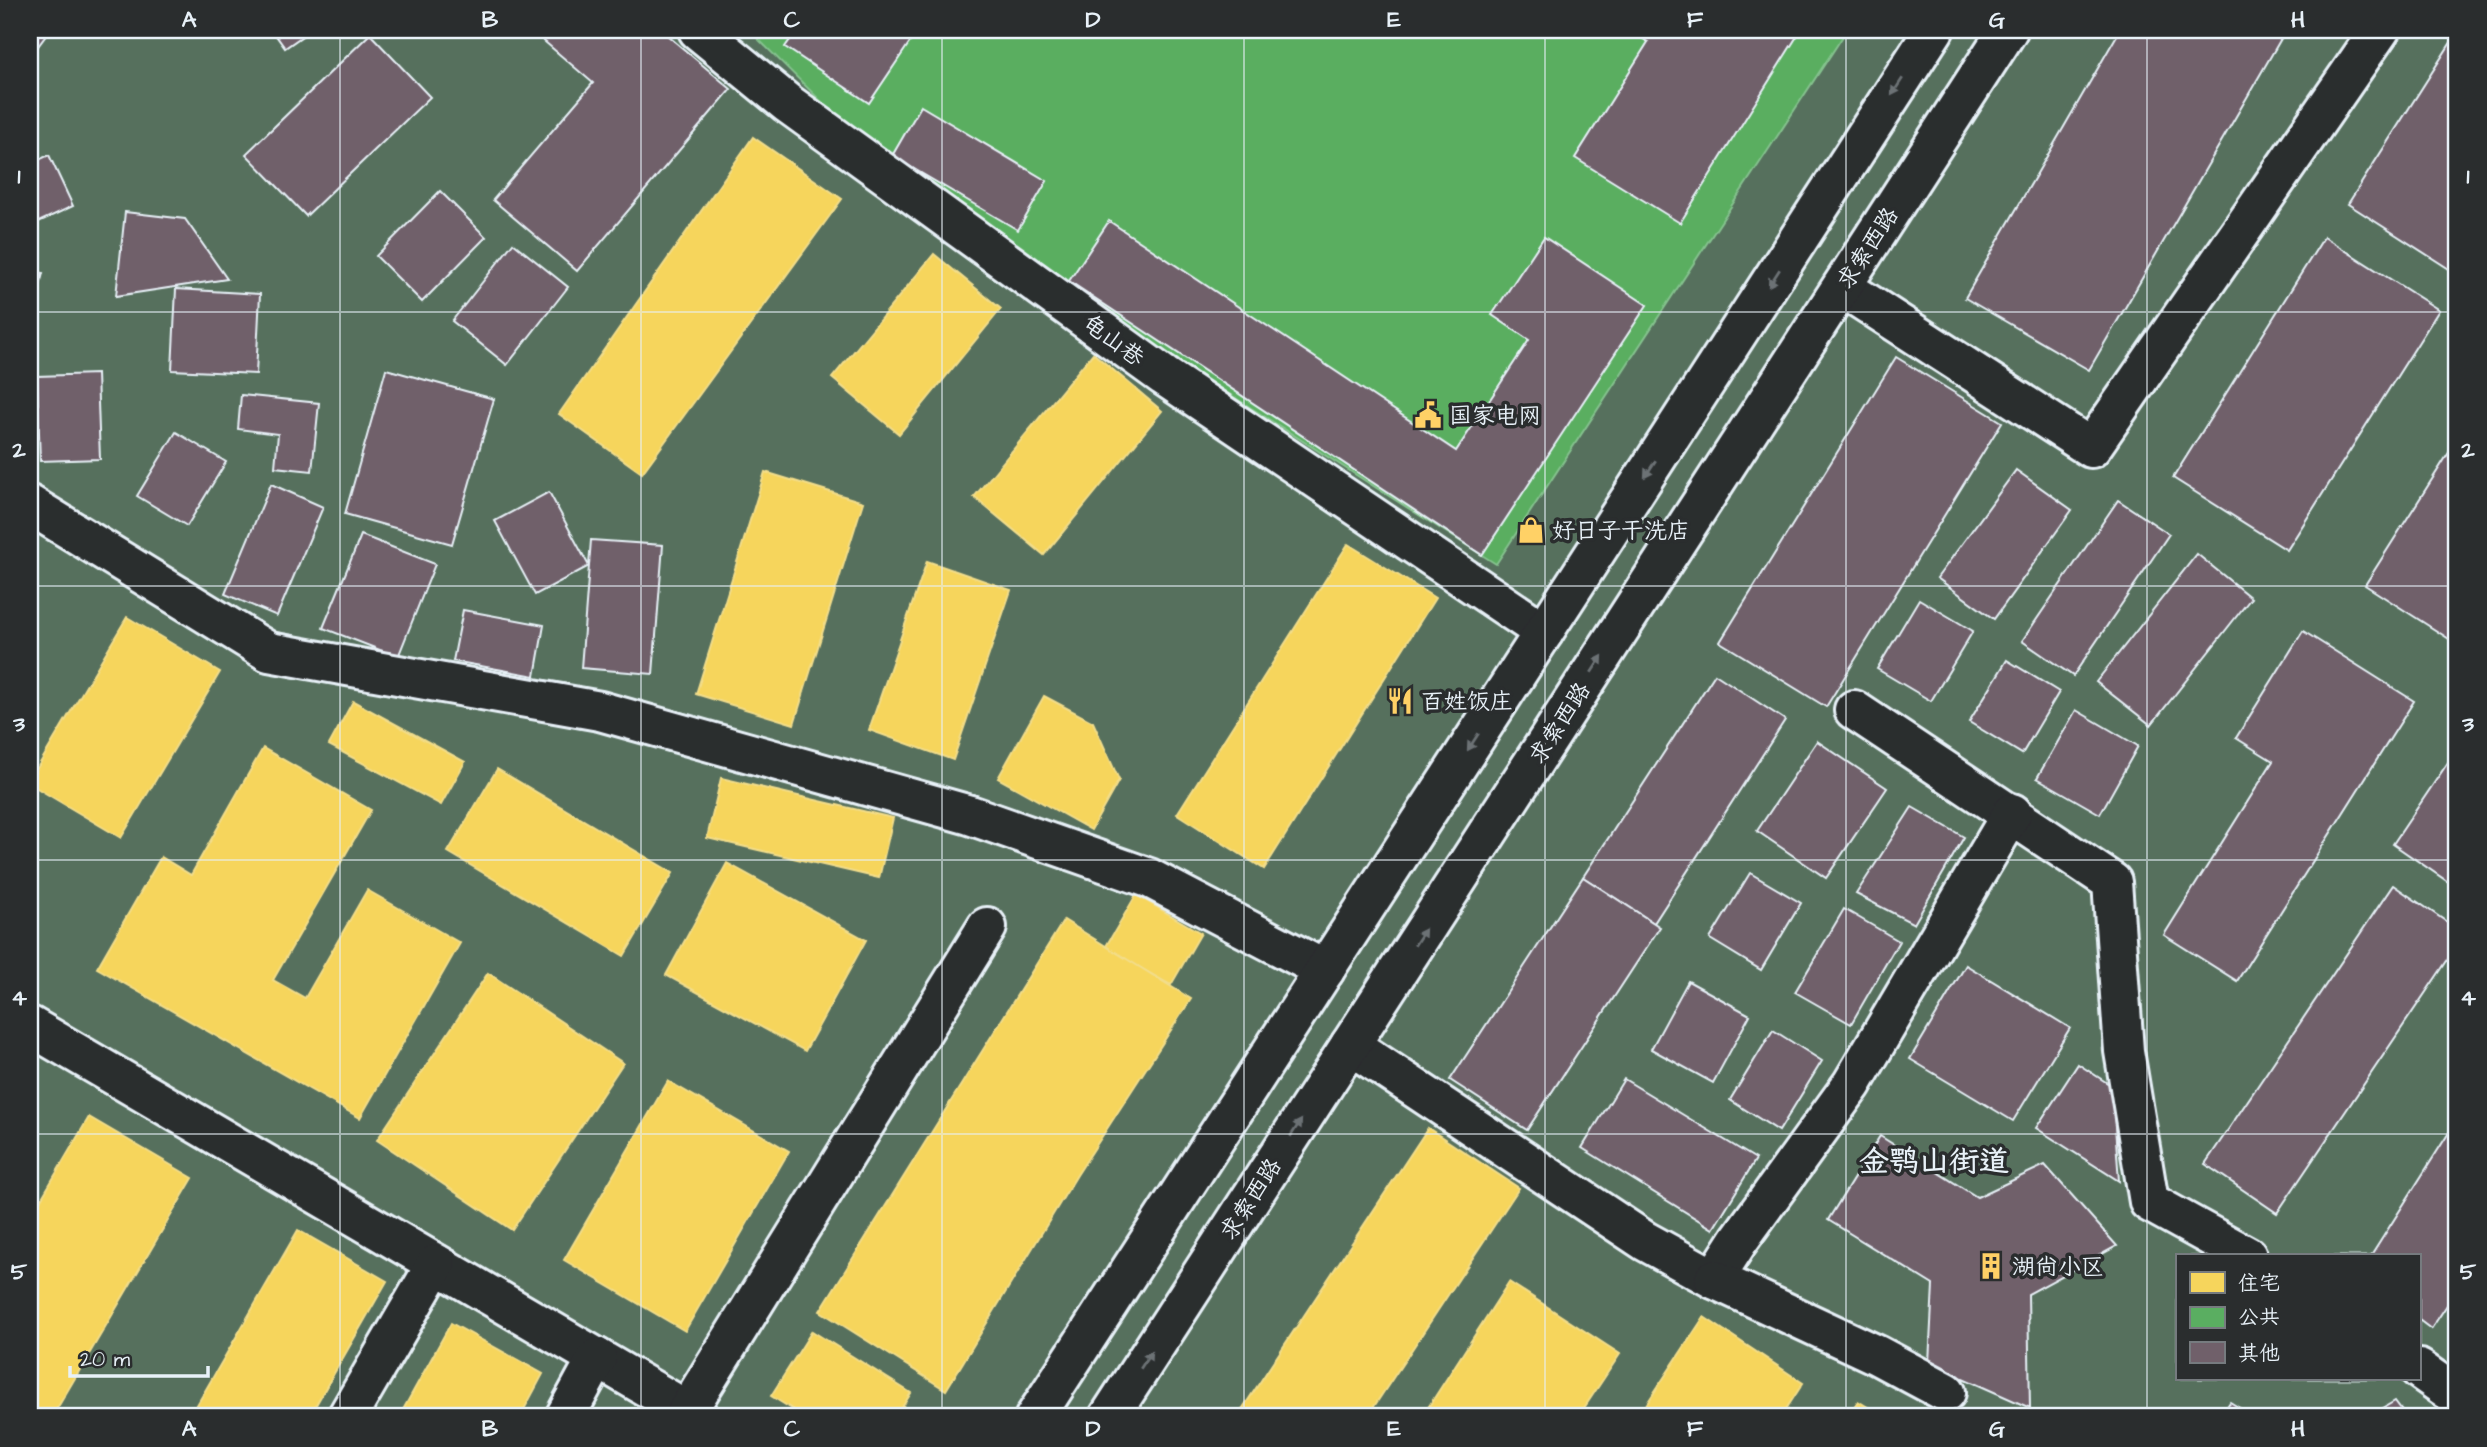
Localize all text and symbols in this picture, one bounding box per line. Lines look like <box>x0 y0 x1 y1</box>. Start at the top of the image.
text: A <box>182 4 197 36</box>
text: B <box>482 4 499 36</box>
text: C <box>784 4 801 36</box>
text: D <box>1086 4 1101 36</box>
text: E <box>1387 4 1401 36</box>
text: F <box>1687 4 1704 36</box>
text: G <box>1989 4 2005 36</box>
text: H <box>2291 4 2305 36</box>
one-way arrow <box>1891 77 1904 97</box>
text: 1 <box>18 160 21 192</box>
text: 1 <box>2467 160 2470 192</box>
street label: 求索西路 <box>1829 201 1906 296</box>
one-way arrow <box>1767 268 1780 288</box>
street label: 龟山巷 <box>1076 308 1152 375</box>
public building icon: 国家电网 <box>1413 400 1443 430</box>
place label: 国家电网 <box>1449 400 1541 432</box>
text: 2 <box>11 434 26 466</box>
text: 2 <box>2460 434 2475 466</box>
one-way arrow <box>1643 460 1657 478</box>
shop icon: 好日子干洗店 <box>1516 515 1546 545</box>
place label: 好日子干洗店 <box>1552 515 1690 547</box>
one-way arrow <box>1590 655 1604 673</box>
street label: 求索西路 <box>1521 676 1598 771</box>
restaurant icon: 百姓饭庄 <box>1385 686 1415 716</box>
place label: 百姓饭庄 <box>1421 686 1513 718</box>
text: 3 <box>12 708 25 740</box>
text: 3 <box>2461 708 2474 740</box>
one-way arrow <box>1466 733 1480 751</box>
one-way arrow <box>1413 928 1427 946</box>
text: 4 <box>11 982 27 1014</box>
text: 4 <box>2460 982 2476 1014</box>
one-way arrow <box>1290 1118 1303 1138</box>
district label: 金鹗山街道 <box>1859 1141 2009 1183</box>
street label: 求索西路 <box>1212 1152 1289 1247</box>
building icon: 湖尚小区 <box>1976 1251 2006 1281</box>
place label: 湖尚小区 <box>2012 1251 2104 1283</box>
legend <box>2176 1254 2420 1380</box>
text: 5 <box>11 1256 28 1288</box>
text: 5 <box>2460 1256 2477 1288</box>
text: 住宅 <box>2238 1269 2280 1298</box>
text: 公共 <box>2238 1303 2280 1332</box>
scale bar <box>70 1335 208 1379</box>
text: 其他 <box>2238 1339 2280 1368</box>
text: 20 m <box>80 1345 131 1374</box>
one-way arrow <box>1139 1351 1153 1369</box>
text: A <box>182 1413 197 1445</box>
text: B <box>482 1413 499 1445</box>
text: C <box>784 1413 801 1445</box>
text: D <box>1086 1413 1101 1445</box>
text: E <box>1387 1413 1401 1445</box>
text: F <box>1687 1413 1704 1445</box>
text: G <box>1989 1413 2005 1445</box>
text: H <box>2291 1413 2305 1445</box>

